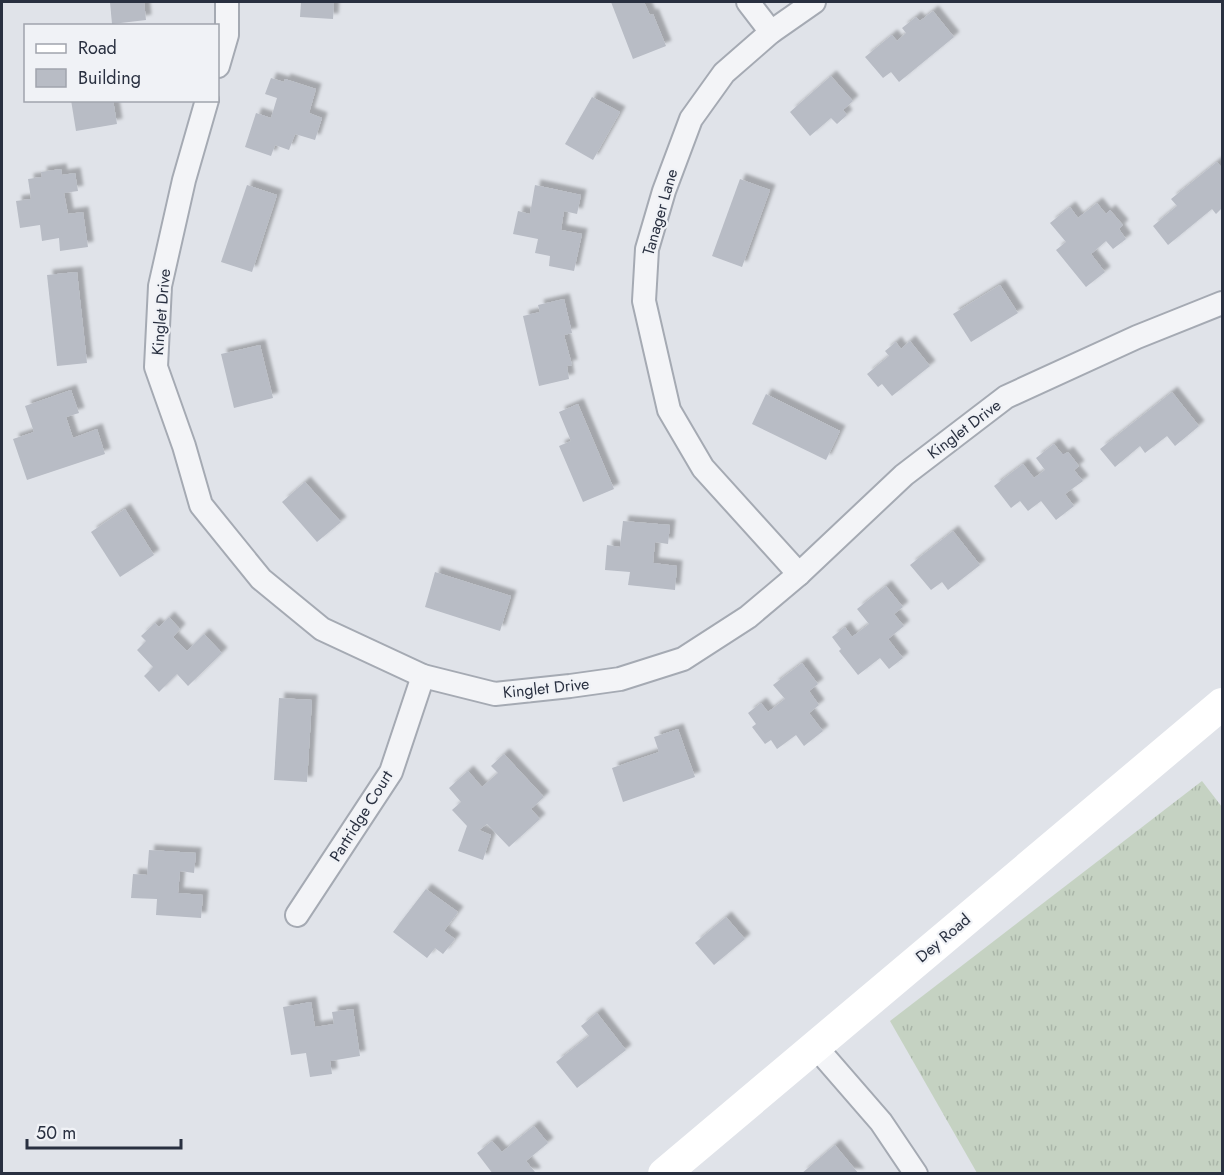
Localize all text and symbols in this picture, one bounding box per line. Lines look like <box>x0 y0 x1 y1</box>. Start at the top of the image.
legend <box>24 24 219 102</box>
text: Road <box>78 35 117 61</box>
text: Building <box>78 65 141 91</box>
street label: Tanager Lane <box>637 166 683 258</box>
street label: Kinglet Drive <box>146 268 176 356</box>
street label: Kinglet Drive <box>922 394 1006 464</box>
street label: Kinglet Drive <box>502 672 590 704</box>
street label: Partridge Court <box>324 766 398 866</box>
street label: Dey Road <box>911 908 975 968</box>
scale bar <box>27 1112 182 1150</box>
text: 50 m <box>36 1120 76 1146</box>

